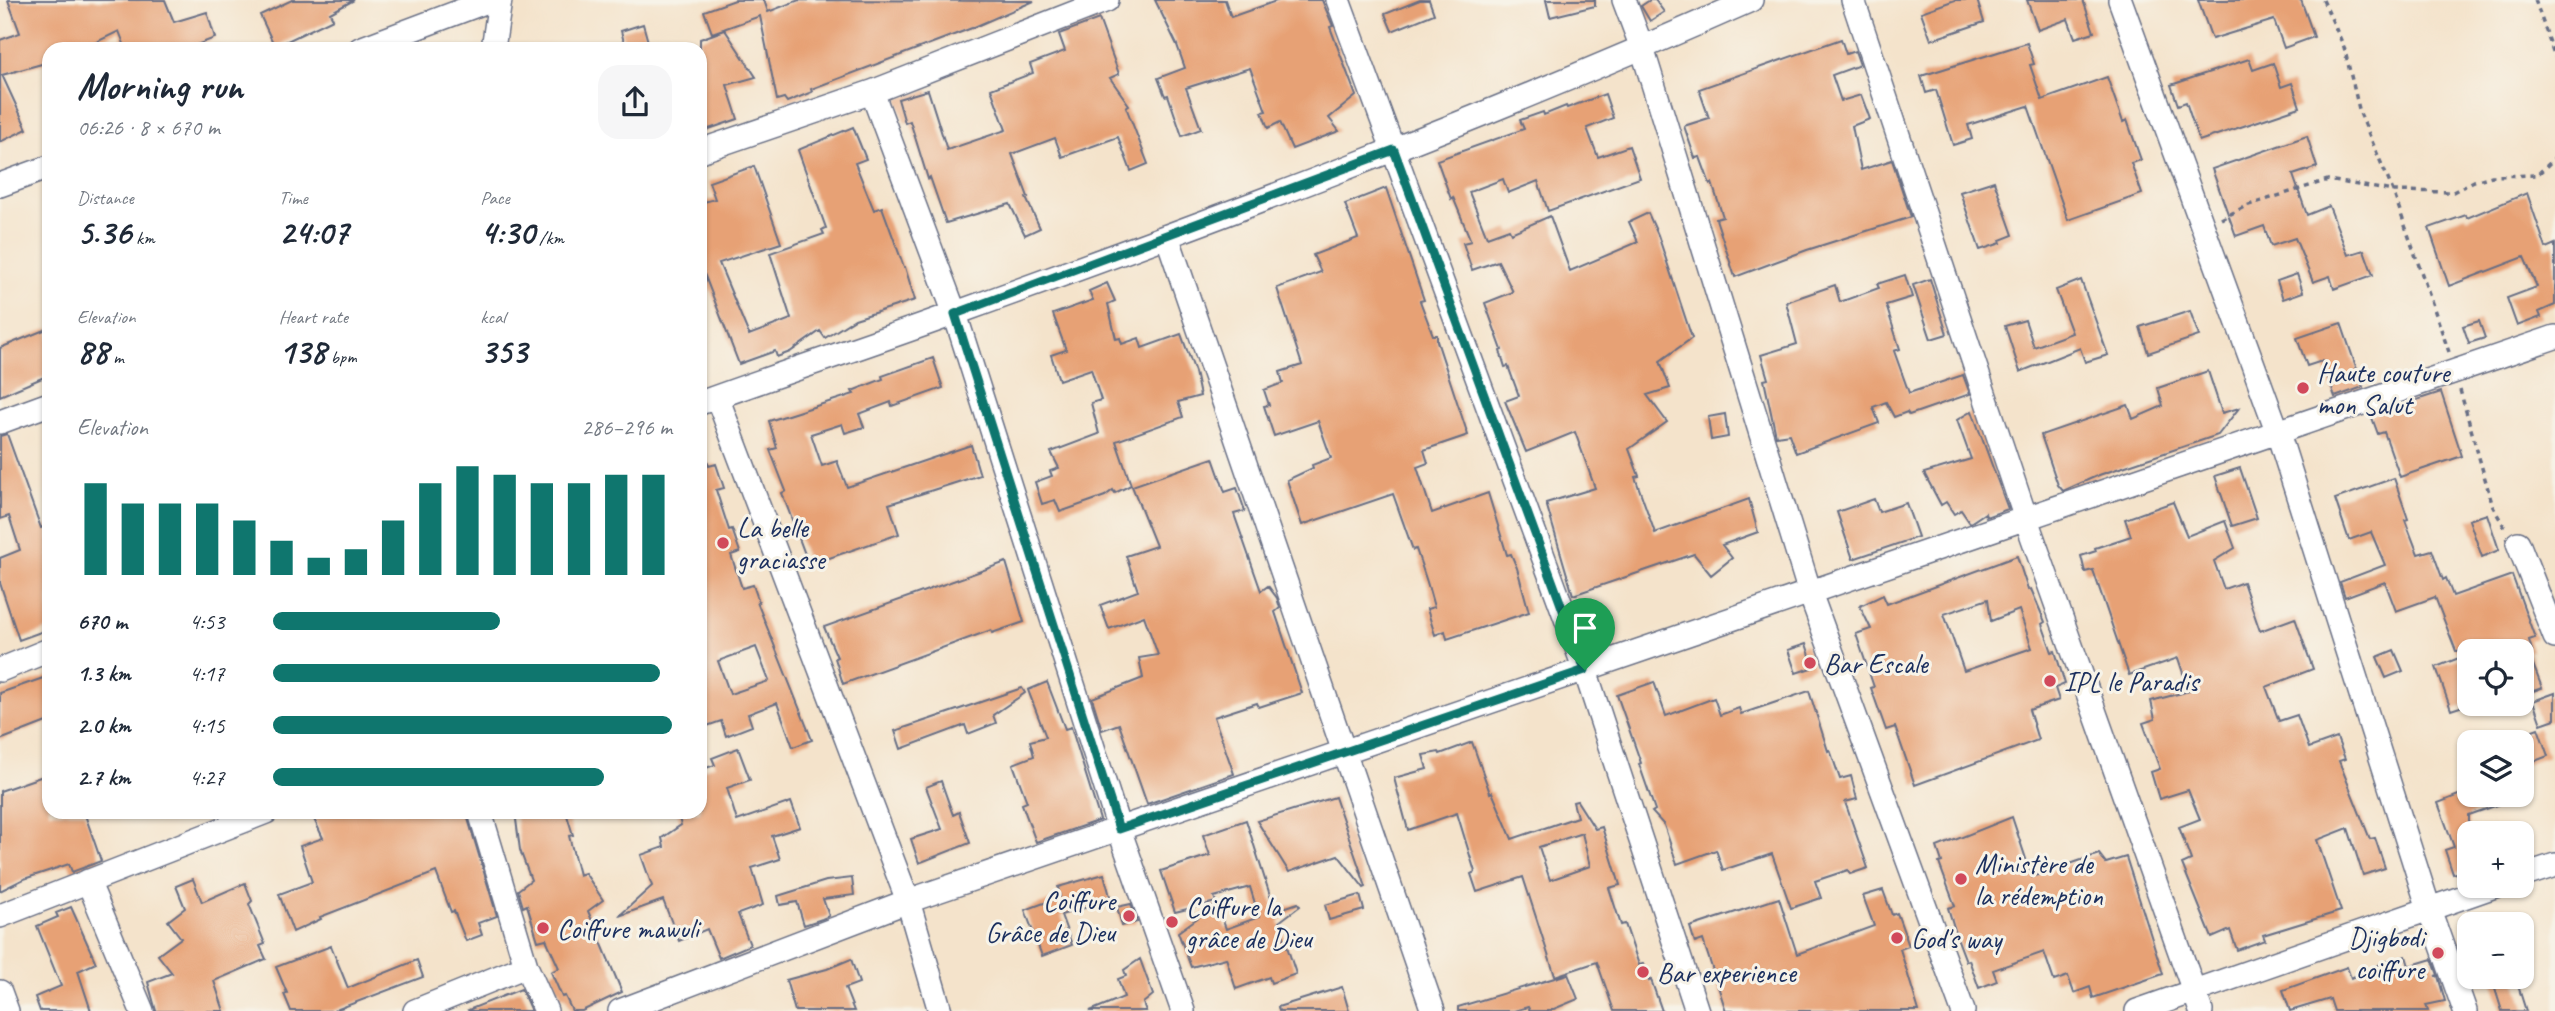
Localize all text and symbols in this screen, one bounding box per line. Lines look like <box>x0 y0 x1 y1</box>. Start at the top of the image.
text: Morning run <box>77 63 243 110</box>
button: share <box>598 65 672 139</box>
text: 06:26 · 8 × 670 m <box>77 113 220 142</box>
text: Distance <box>77 186 134 210</box>
text: Time <box>279 186 308 210</box>
text: Pace <box>480 186 510 210</box>
text: 5.36 <box>77 210 131 255</box>
text: 24:07 <box>279 210 348 255</box>
text: 4:30 <box>480 210 535 255</box>
text: km <box>131 226 155 250</box>
text: /km <box>535 226 564 250</box>
text: Elevation <box>77 305 135 329</box>
text: Heart rate <box>279 305 348 329</box>
text: kcal <box>480 305 505 329</box>
text: 88 <box>77 329 109 374</box>
text: 138 <box>279 329 326 374</box>
text: 353 <box>480 329 527 374</box>
text: m <box>109 345 124 369</box>
text: bpm <box>326 345 357 369</box>
place label: Haute couture mon Salut <box>2317 355 2451 422</box>
marker: Haute couture mon Salut <box>2295 380 2311 396</box>
text: Elevation <box>77 413 148 442</box>
text: 286–296 m <box>581 413 672 442</box>
place label: La belle graciasse <box>737 510 827 577</box>
marker: La belle graciasse <box>715 535 731 551</box>
pin <box>1555 598 1615 670</box>
text: 670 m <box>77 607 127 636</box>
text: 4:53 <box>189 607 225 636</box>
icon: arrive <box>1566 609 1604 647</box>
map controls <box>2457 639 2534 989</box>
button: locate <box>2457 639 2534 716</box>
place label: Bar Escale <box>1824 646 1929 681</box>
marker: Bar Escale <box>1802 655 1818 671</box>
text: 1.3 km <box>77 659 131 688</box>
text: 4:17 <box>189 659 225 688</box>
place label: IPL le Paradis <box>2064 664 2201 699</box>
marker: IPL le Paradis <box>2042 673 2058 689</box>
text: 2.0 km <box>77 711 131 740</box>
text: 4:15 <box>189 711 225 740</box>
button: layers <box>2457 730 2534 807</box>
text: 2.7 km <box>77 763 130 792</box>
text: 4:27 <box>189 763 225 792</box>
button: + <box>2457 821 2534 898</box>
place label: Ministère de la rédemption <box>1975 846 2103 913</box>
marker: Ministère de la rédemption <box>1953 871 1969 887</box>
place label: Coiffure Grâce de Dieu <box>985 883 1117 950</box>
place label: Coiffure la grâce de Dieu <box>1186 889 1313 956</box>
marker: Coiffure Grâce de Dieu <box>1121 908 1137 924</box>
place label: Coiffure mawuli <box>557 911 703 946</box>
button: − <box>2457 912 2534 989</box>
marker: Coiffure la grâce de Dieu <box>1164 914 1180 930</box>
marker: Coiffure mawuli <box>535 920 551 936</box>
place label: Djigbodi coiffure <box>2348 920 2428 987</box>
place label: God's way <box>1911 921 2004 956</box>
marker: God's way <box>1889 930 1905 946</box>
marker: Djigbodi coiffure <box>2430 945 2446 961</box>
place label: Bar experience <box>1657 955 1798 990</box>
marker: Bar experience <box>1635 964 1651 980</box>

